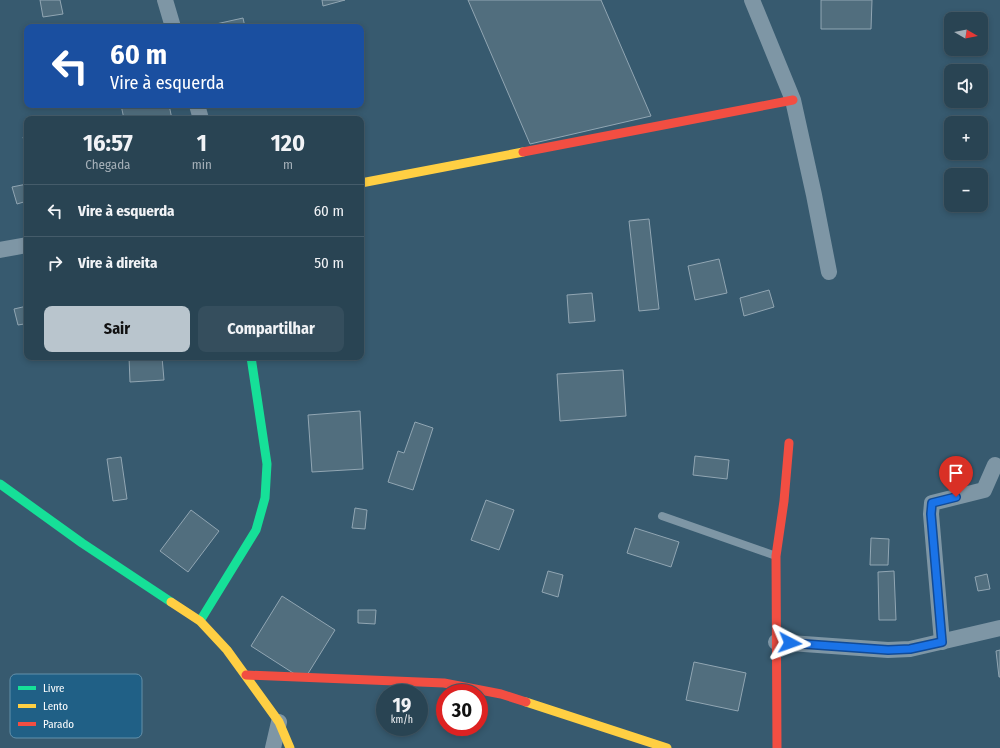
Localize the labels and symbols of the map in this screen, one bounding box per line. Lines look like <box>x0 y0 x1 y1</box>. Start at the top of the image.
north arrow <box>944 12 988 56</box>
pin <box>939 456 973 497</box>
position arrow <box>769 622 811 664</box>
legend <box>10 674 142 738</box>
text: Livre <box>43 682 65 695</box>
speed limit sign: 30 <box>436 684 488 736</box>
text: Lento <box>43 700 68 713</box>
text: Parado <box>43 718 74 731</box>

